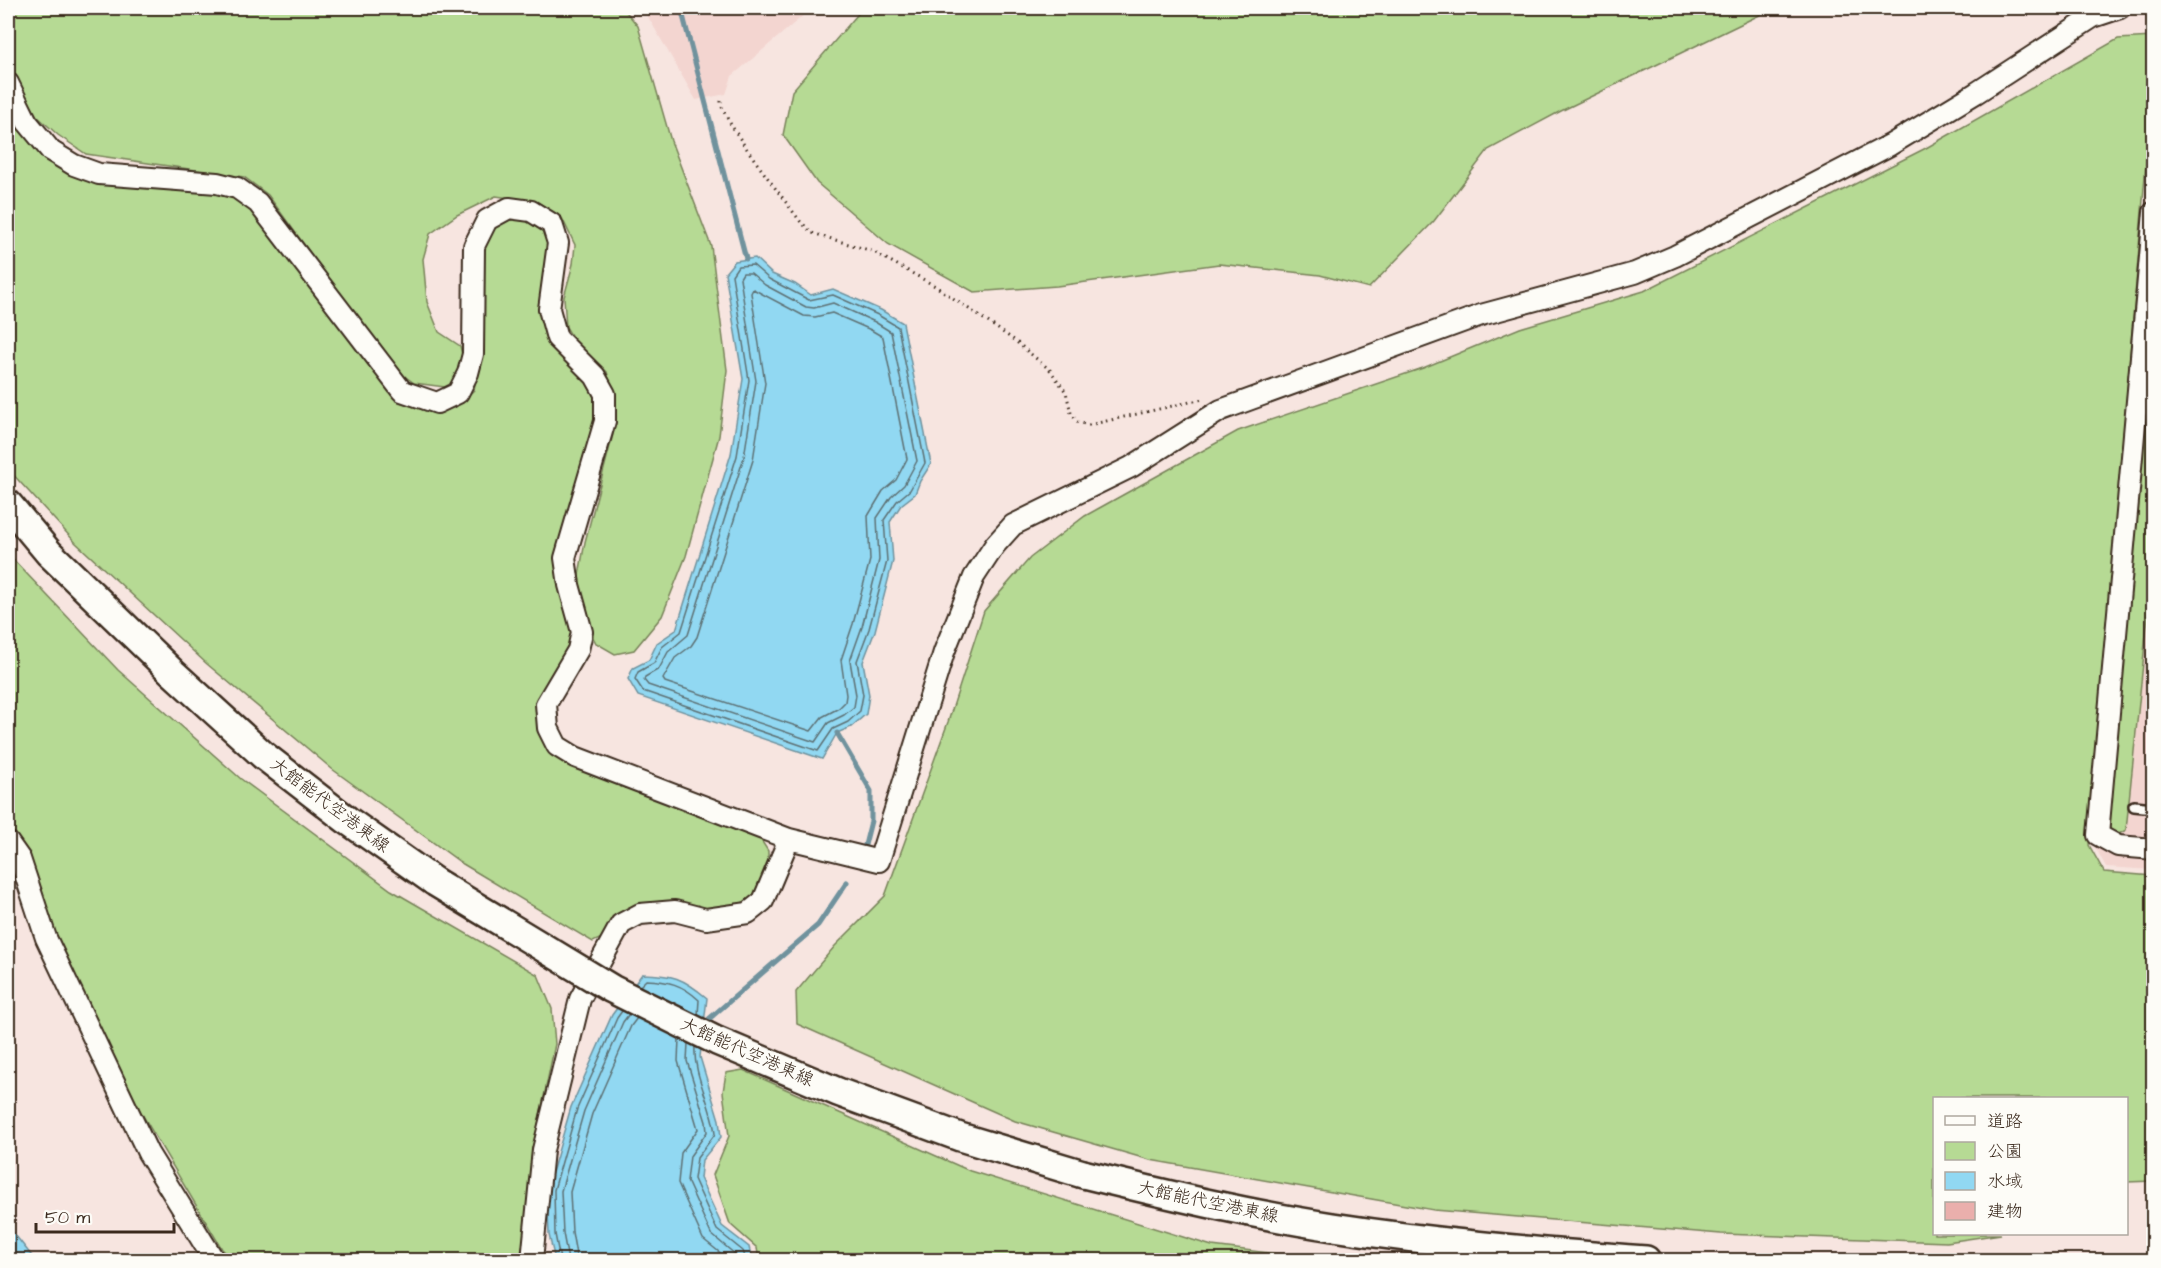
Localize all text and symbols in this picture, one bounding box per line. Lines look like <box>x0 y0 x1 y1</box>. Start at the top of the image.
street label: 大館能代空港東線 <box>265 752 395 858</box>
street label: 大館能代空港東線 <box>676 1011 818 1093</box>
legend <box>1933 1097 2128 1235</box>
text: 道路 <box>1987 1109 2023 1134</box>
text: 公園 <box>1987 1139 2023 1164</box>
text: 水域 <box>1987 1169 2023 1194</box>
street label: 大館能代空港東線 <box>1135 1175 1281 1229</box>
scale bar <box>36 1196 174 1234</box>
text: 建物 <box>1987 1199 2023 1224</box>
text: 50 m <box>45 1205 90 1230</box>

